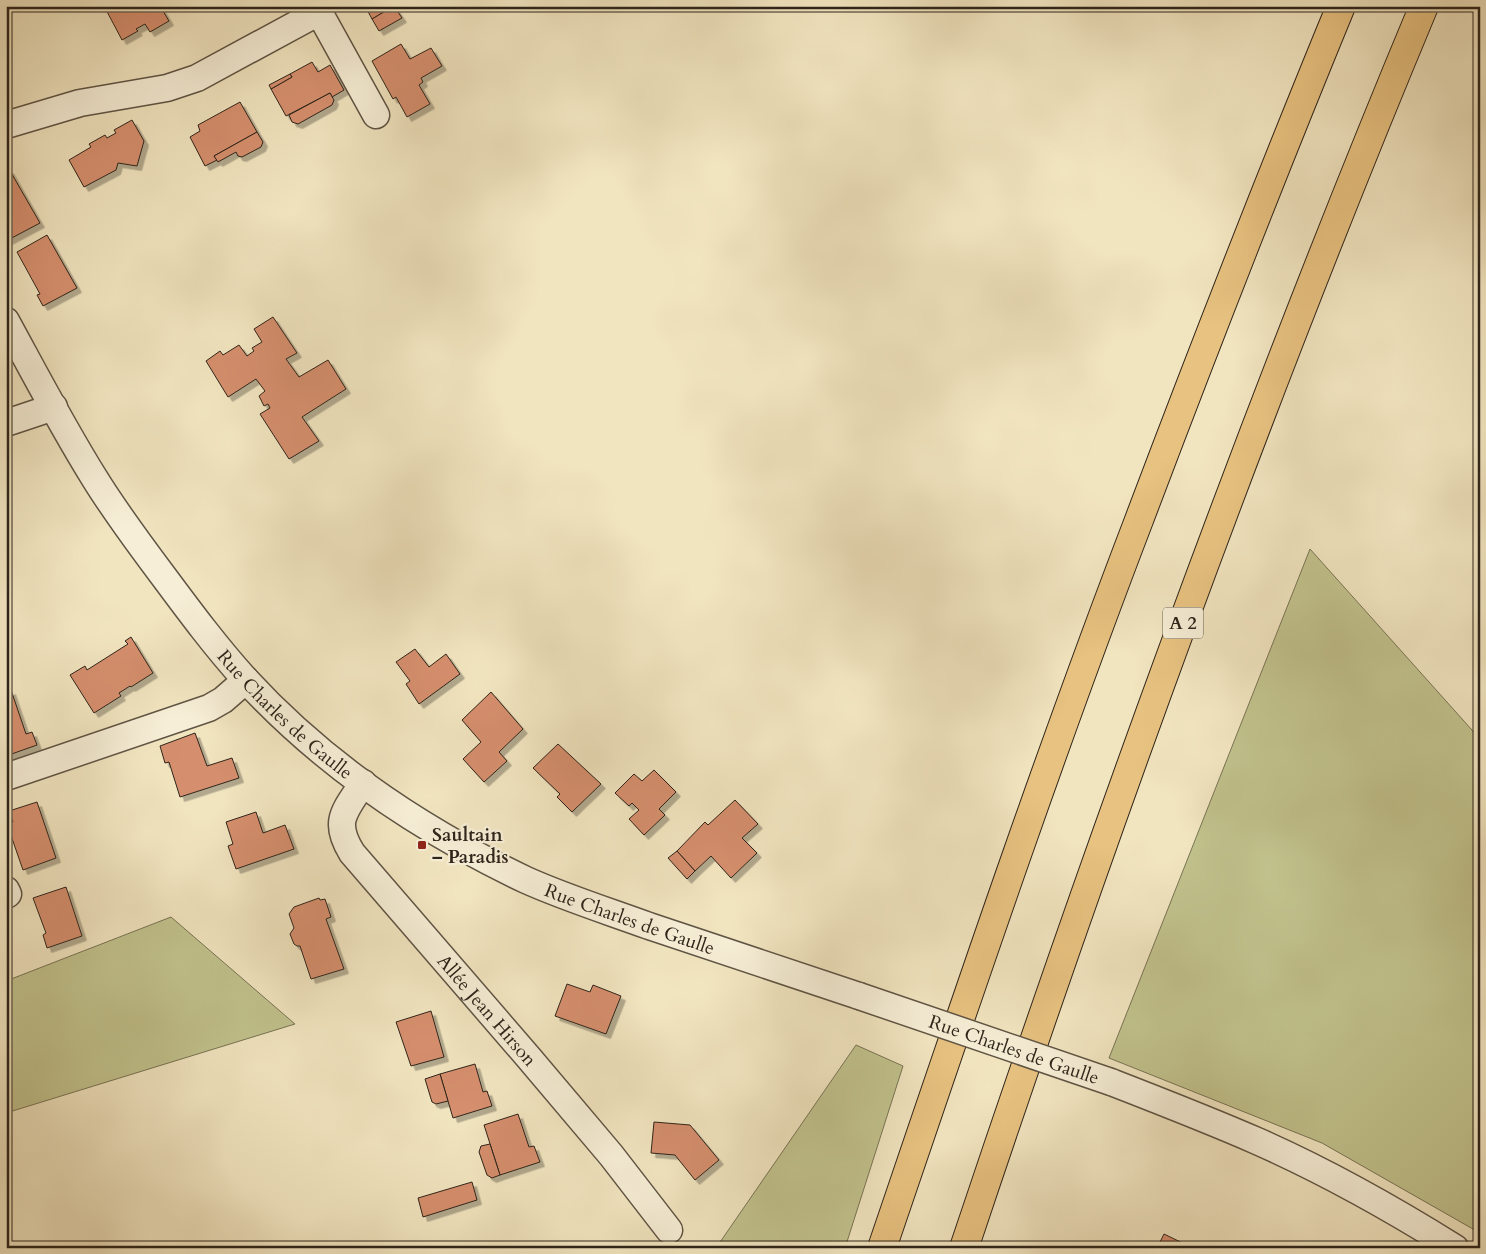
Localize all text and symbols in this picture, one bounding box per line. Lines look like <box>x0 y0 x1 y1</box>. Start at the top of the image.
road number: A 2 <box>1163 608 1203 638</box>
street label: Rue Charles de Gaulle <box>211 644 358 786</box>
place label: Saultain – Paradis <box>432 822 509 870</box>
marker: Saultain – Paradis <box>416 839 428 851</box>
street label: Rue Charles de Gaulle <box>541 877 718 961</box>
street label: Allée Jean Hirson <box>431 949 543 1072</box>
street label: Rue Charles de Gaulle <box>925 1009 1102 1091</box>

